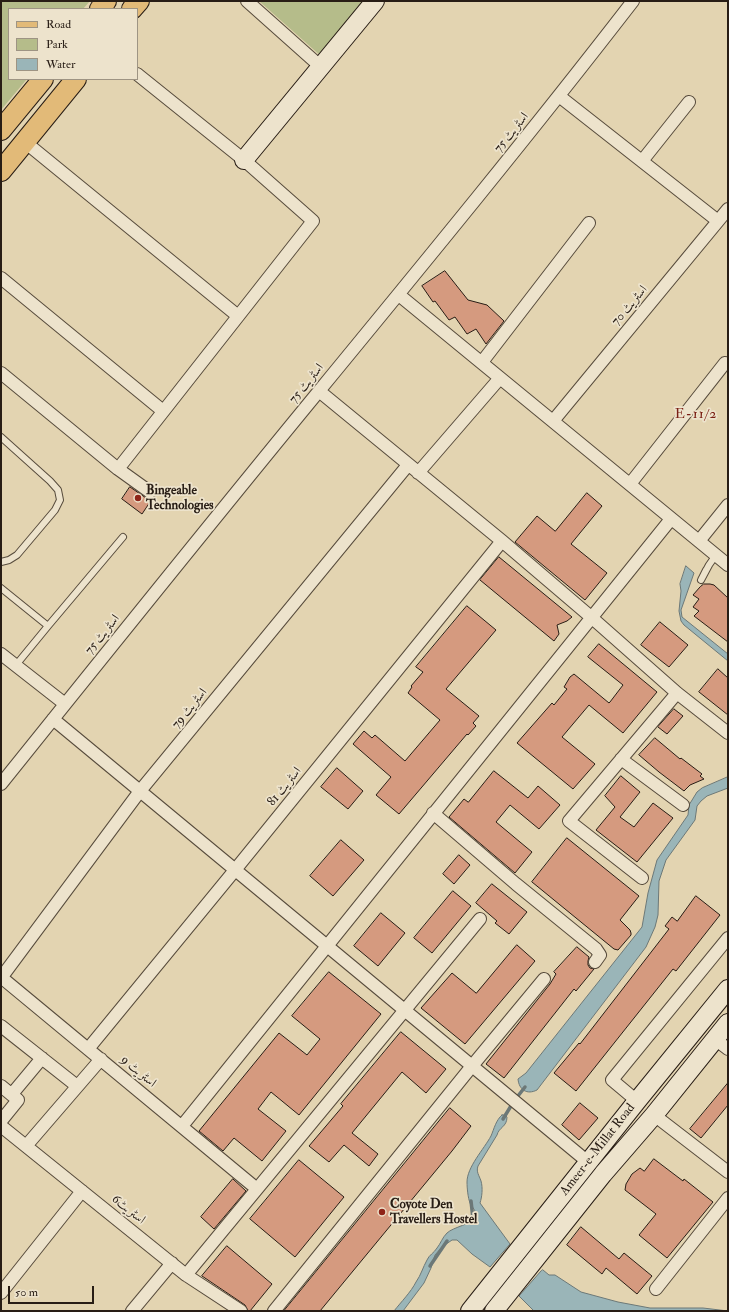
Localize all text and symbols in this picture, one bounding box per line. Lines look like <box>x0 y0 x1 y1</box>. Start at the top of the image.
legend <box>8 8 138 80</box>
text: Road <box>46 17 71 32</box>
text: Park <box>46 37 68 52</box>
text: Water <box>46 57 75 72</box>
street label: اسٹریٹ 75 <box>491 110 533 156</box>
street label: اسٹریٹ 70 <box>609 283 651 329</box>
street label: اسٹریٹ 75 <box>286 361 328 407</box>
district label: E-11/2 <box>675 407 717 423</box>
place label: Bingeable Technologies <box>146 483 214 514</box>
marker: Bingeable Technologies <box>133 493 143 503</box>
street label: اسٹریٹ 75 <box>82 612 124 658</box>
street label: اسٹریٹ 79 <box>169 686 211 732</box>
street label: اسٹریٹ 81 <box>265 764 305 810</box>
street label: اسٹریٹ 9 <box>117 1053 159 1091</box>
street label: Ameer-e-Millat Road <box>557 1101 639 1199</box>
street label: اسٹریٹ6 <box>108 1192 148 1228</box>
place label: Coyote Den Travellers Hostel <box>390 1197 477 1228</box>
marker: Coyote Den Travellers Hostel <box>377 1207 387 1217</box>
scale bar <box>10 1278 96 1304</box>
text: 50 m <box>15 1285 38 1300</box>

